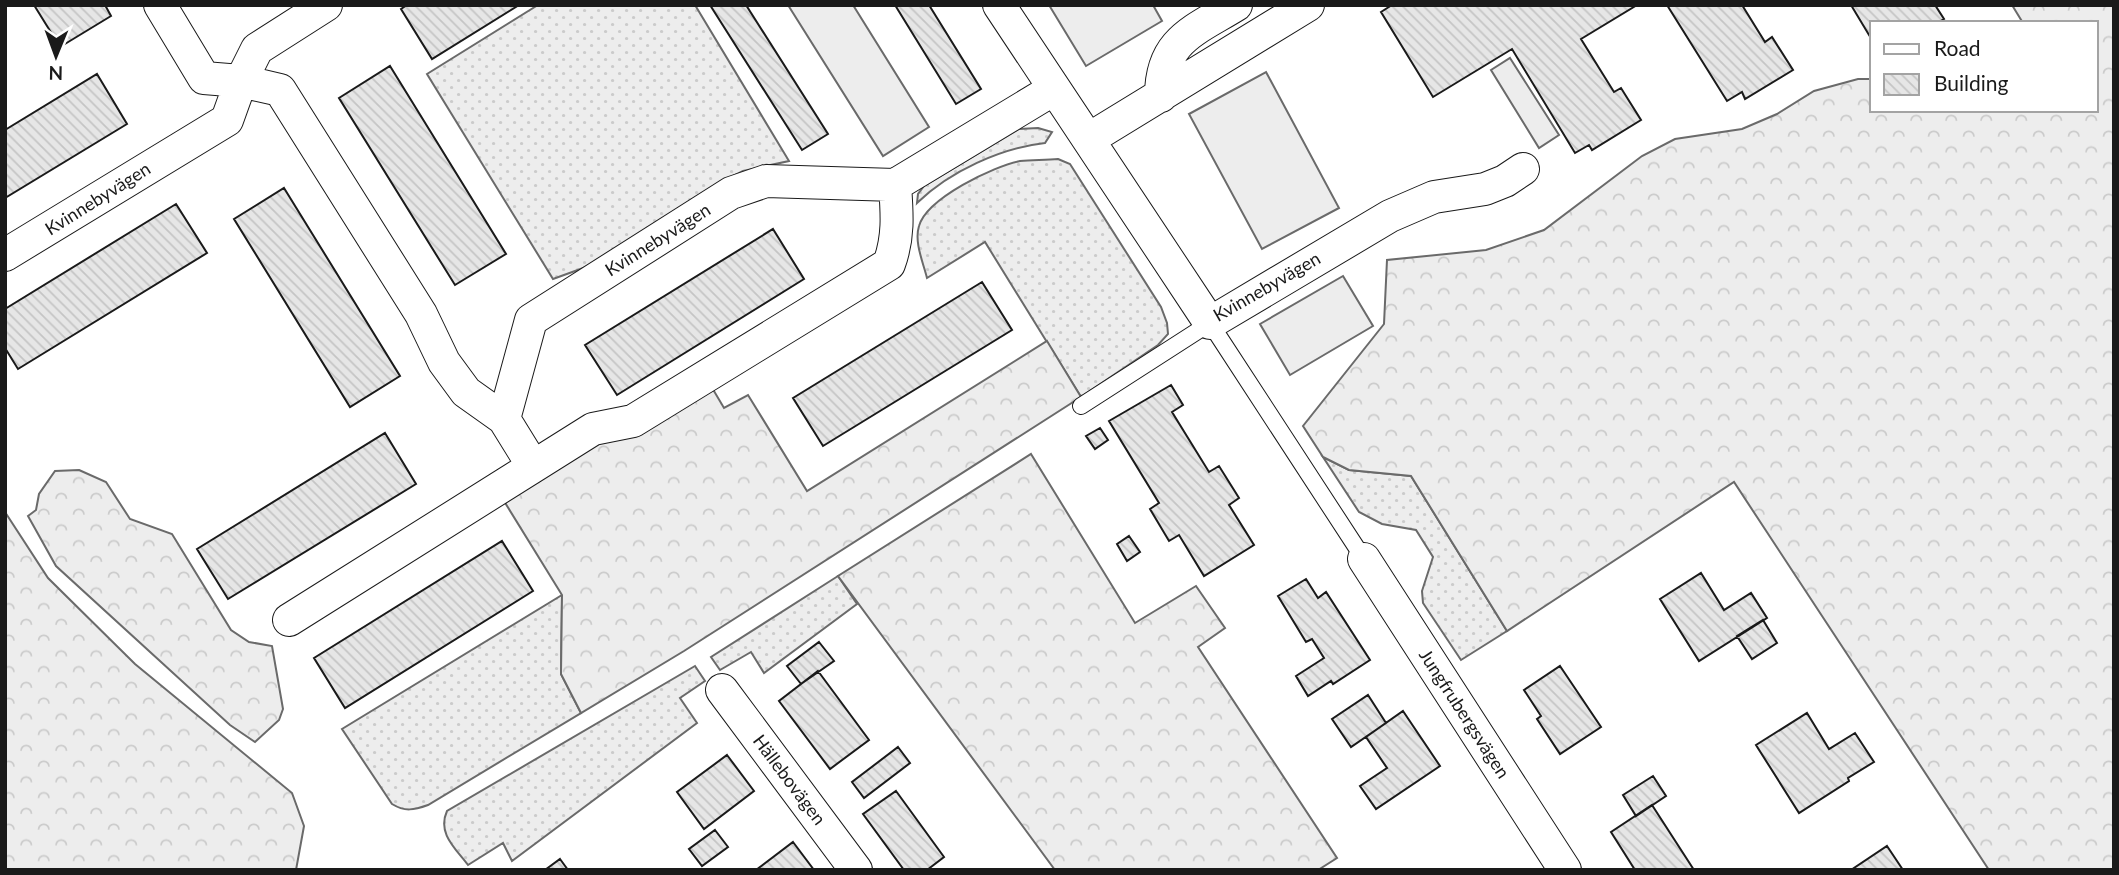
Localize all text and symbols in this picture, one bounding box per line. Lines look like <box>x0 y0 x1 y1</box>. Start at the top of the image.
north arrow <box>21 21 91 91</box>
legend <box>1870 21 2098 112</box>
text: Road <box>1934 35 1981 60</box>
text: N <box>48 62 63 85</box>
text: Building <box>1934 70 2009 95</box>
street label: Kvinnebyvägen <box>41 157 154 239</box>
street label: Kvinnebyvägen <box>601 198 714 280</box>
street label: Kvinnebyvägen <box>1209 247 1324 326</box>
street label: Jungfrubergsvägen <box>1415 645 1515 782</box>
street label: Hällebovägen <box>749 730 831 829</box>

